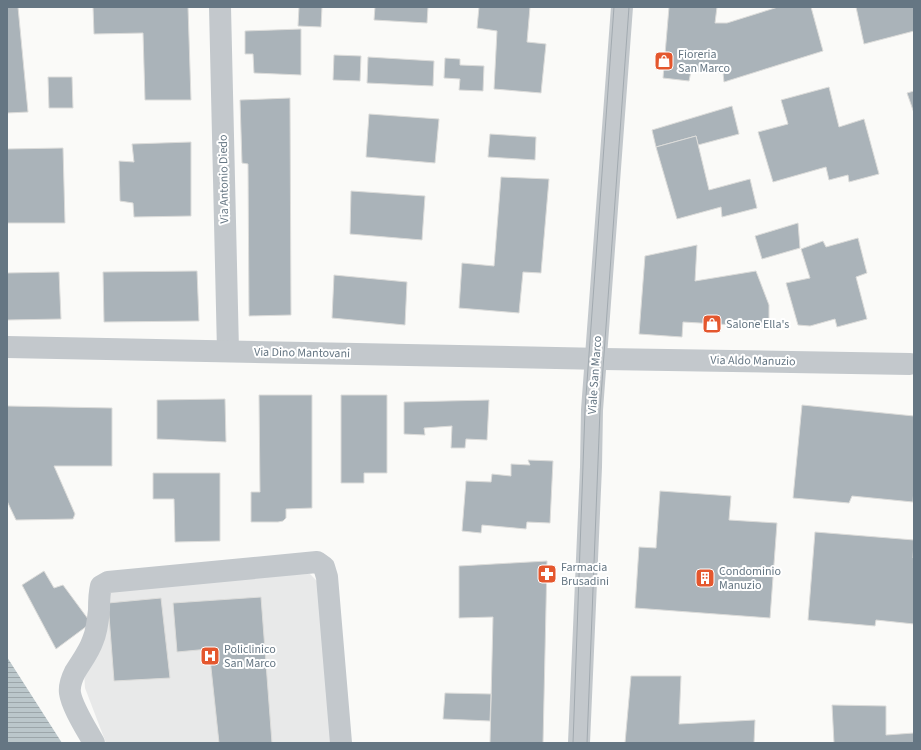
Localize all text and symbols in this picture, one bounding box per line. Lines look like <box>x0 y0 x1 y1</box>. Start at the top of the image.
place label: Fioreria San Marco <box>678 46 730 77</box>
shop icon: Fioreria San Marco <box>653 50 675 72</box>
street label: Via Antonio Diedo <box>215 134 233 224</box>
shop icon: Salone Ella's <box>701 313 723 335</box>
place label: Salone Ella's <box>726 316 789 333</box>
street label: Viale San Marco <box>584 335 606 415</box>
street label: Via Dino Mantovani <box>254 344 350 362</box>
street label: Via Aldo Manuzio <box>710 352 796 370</box>
place label: Farmacia Brusadini <box>561 559 609 590</box>
pharmacy icon: Farmacia Brusadini <box>536 563 558 585</box>
place label: Condominio Manuzio <box>719 563 781 594</box>
building icon: Condominio Manuzio <box>694 567 716 589</box>
place label: Policlinico San Marco <box>224 641 276 672</box>
hospital icon: Policlinico San Marco <box>199 645 221 667</box>

